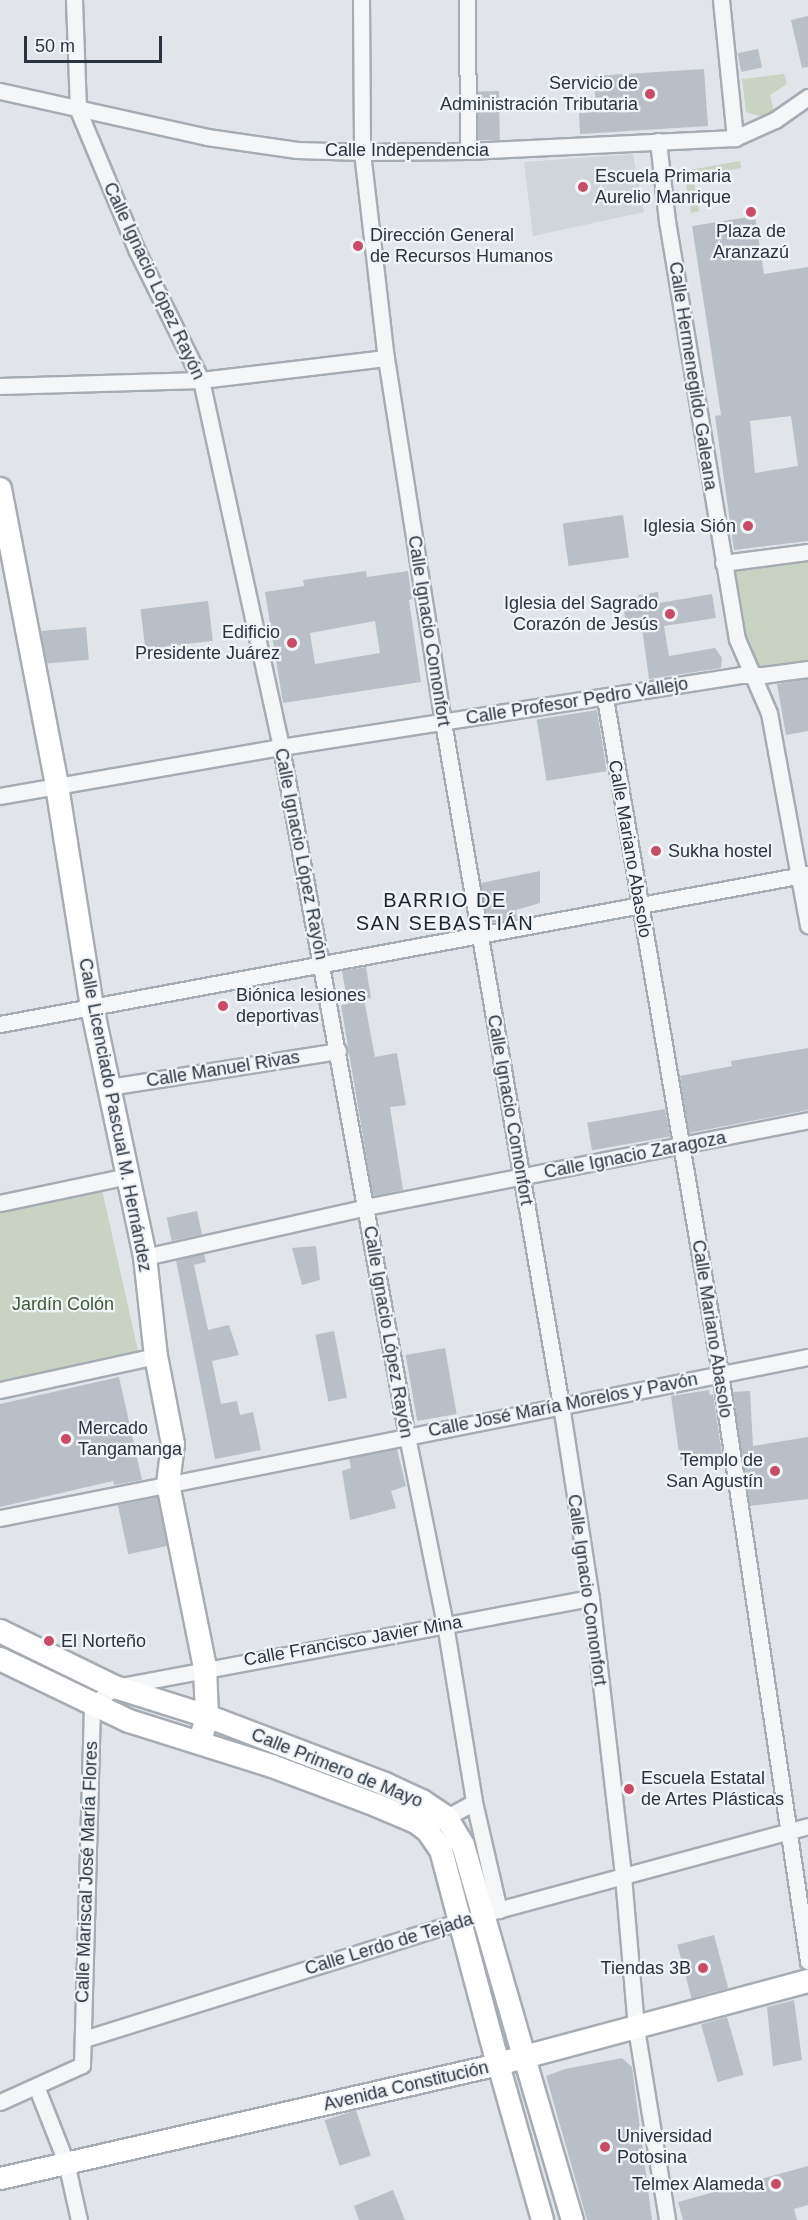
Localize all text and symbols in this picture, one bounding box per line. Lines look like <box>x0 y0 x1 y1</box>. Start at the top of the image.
scale bar <box>27 24 165 62</box>
text: 50 m <box>35 36 75 56</box>
place label: Servicio de Administración Tributaria <box>440 73 638 116</box>
marker: Servicio de Administración Tributaria <box>643 87 657 101</box>
street label: Calle Independencia <box>325 139 489 161</box>
place label: Escuela Primaria Aurelio Manrique <box>595 166 731 208</box>
street label: Calle Ignacio López Rayón <box>99 179 209 383</box>
marker: Escuela Primaria Aurelio Manrique <box>576 180 590 194</box>
marker: Plaza de Aranzazú <box>744 205 758 219</box>
place label: Plaza de Aranzazú <box>713 221 789 264</box>
place label: Dirección General de Recursos Humanos <box>370 225 553 268</box>
marker: Dirección General de Recursos Humanos <box>351 239 365 253</box>
street label: Calle Hermenegildo Galeana <box>664 260 722 492</box>
place label: Iglesia Sión <box>643 515 736 537</box>
marker: Iglesia Sión <box>741 519 755 533</box>
street label: Calle Ignacio Comonfort <box>403 534 455 728</box>
place label: Iglesia del Sagrado Corazón de Jesús <box>504 593 658 636</box>
marker: Iglesia del Sagrado Corazón de Jesús <box>663 607 677 621</box>
place label: Edificio Presidente Juárez <box>135 622 280 664</box>
marker: Edificio Presidente Juárez <box>285 636 299 650</box>
street label: Calle Profesor Pedro Vallejo <box>464 673 690 729</box>
street label: Calle Ignacio López Rayón <box>270 746 332 962</box>
street label: Calle Mariano Abasolo <box>604 758 656 940</box>
place label: Sukha hostel <box>668 840 772 862</box>
marker: Sukha hostel <box>649 844 663 858</box>
district label: BARRIO DE SAN SEBASTIÁN <box>356 889 534 936</box>
street label: Calle Licenciado Pascual M. Hernández <box>74 956 156 1274</box>
place label: Biónica lesiones deportivas <box>236 985 366 1028</box>
marker: Biónica lesiones deportivas <box>214 997 232 1015</box>
street label: Calle Ignacio Comonfort <box>483 1013 537 1207</box>
street label: Calle Manuel Rivas <box>145 1046 301 1092</box>
street label: Calle Ignacio Zaragoza <box>542 1127 728 1183</box>
street label: Calle Ignacio López Rayón <box>359 1224 417 1440</box>
street label: Calle Mariano Abasolo <box>687 1238 737 1420</box>
park label: Jardín Colón <box>12 1293 114 1315</box>
street label: Calle José María Morelos y Pavón <box>426 1368 700 1442</box>
place label: Mercado Tangamanga <box>78 1418 182 1460</box>
marker: Mercado Tangamanga <box>59 1432 73 1446</box>
place label: Templo de San Agustín <box>665 1450 763 1492</box>
marker: Templo de San Agustín <box>768 1464 782 1478</box>
street label: Calle Ignacio Comonfort <box>563 1493 611 1687</box>
street label: Calle Francisco Javier Mina <box>242 1611 464 1671</box>
place label: El Norteño <box>61 1630 146 1652</box>
marker: El Norteño <box>42 1634 56 1648</box>
street label: Calle Primero de Mayo <box>248 1724 426 1812</box>
street label: Calle Mariscal José María Flores <box>72 1741 102 2003</box>
place label: Escuela Estatal de Artes Plásticas <box>641 1768 785 1810</box>
marker: Escuela Estatal de Artes Plásticas <box>622 1782 636 1796</box>
street label: Calle Lerdo de Tejada <box>302 1908 476 1980</box>
place label: Tiendas 3B <box>601 1957 691 1979</box>
marker: Tiendas 3B <box>696 1961 710 1975</box>
street label: Avenida Constitución <box>321 2056 491 2116</box>
place label: Universidad Potosina <box>617 2126 712 2168</box>
marker: Universidad Potosina <box>598 2140 612 2154</box>
place label: Telmex Alameda <box>631 2173 764 2195</box>
marker: Telmex Alameda <box>769 2177 783 2191</box>

